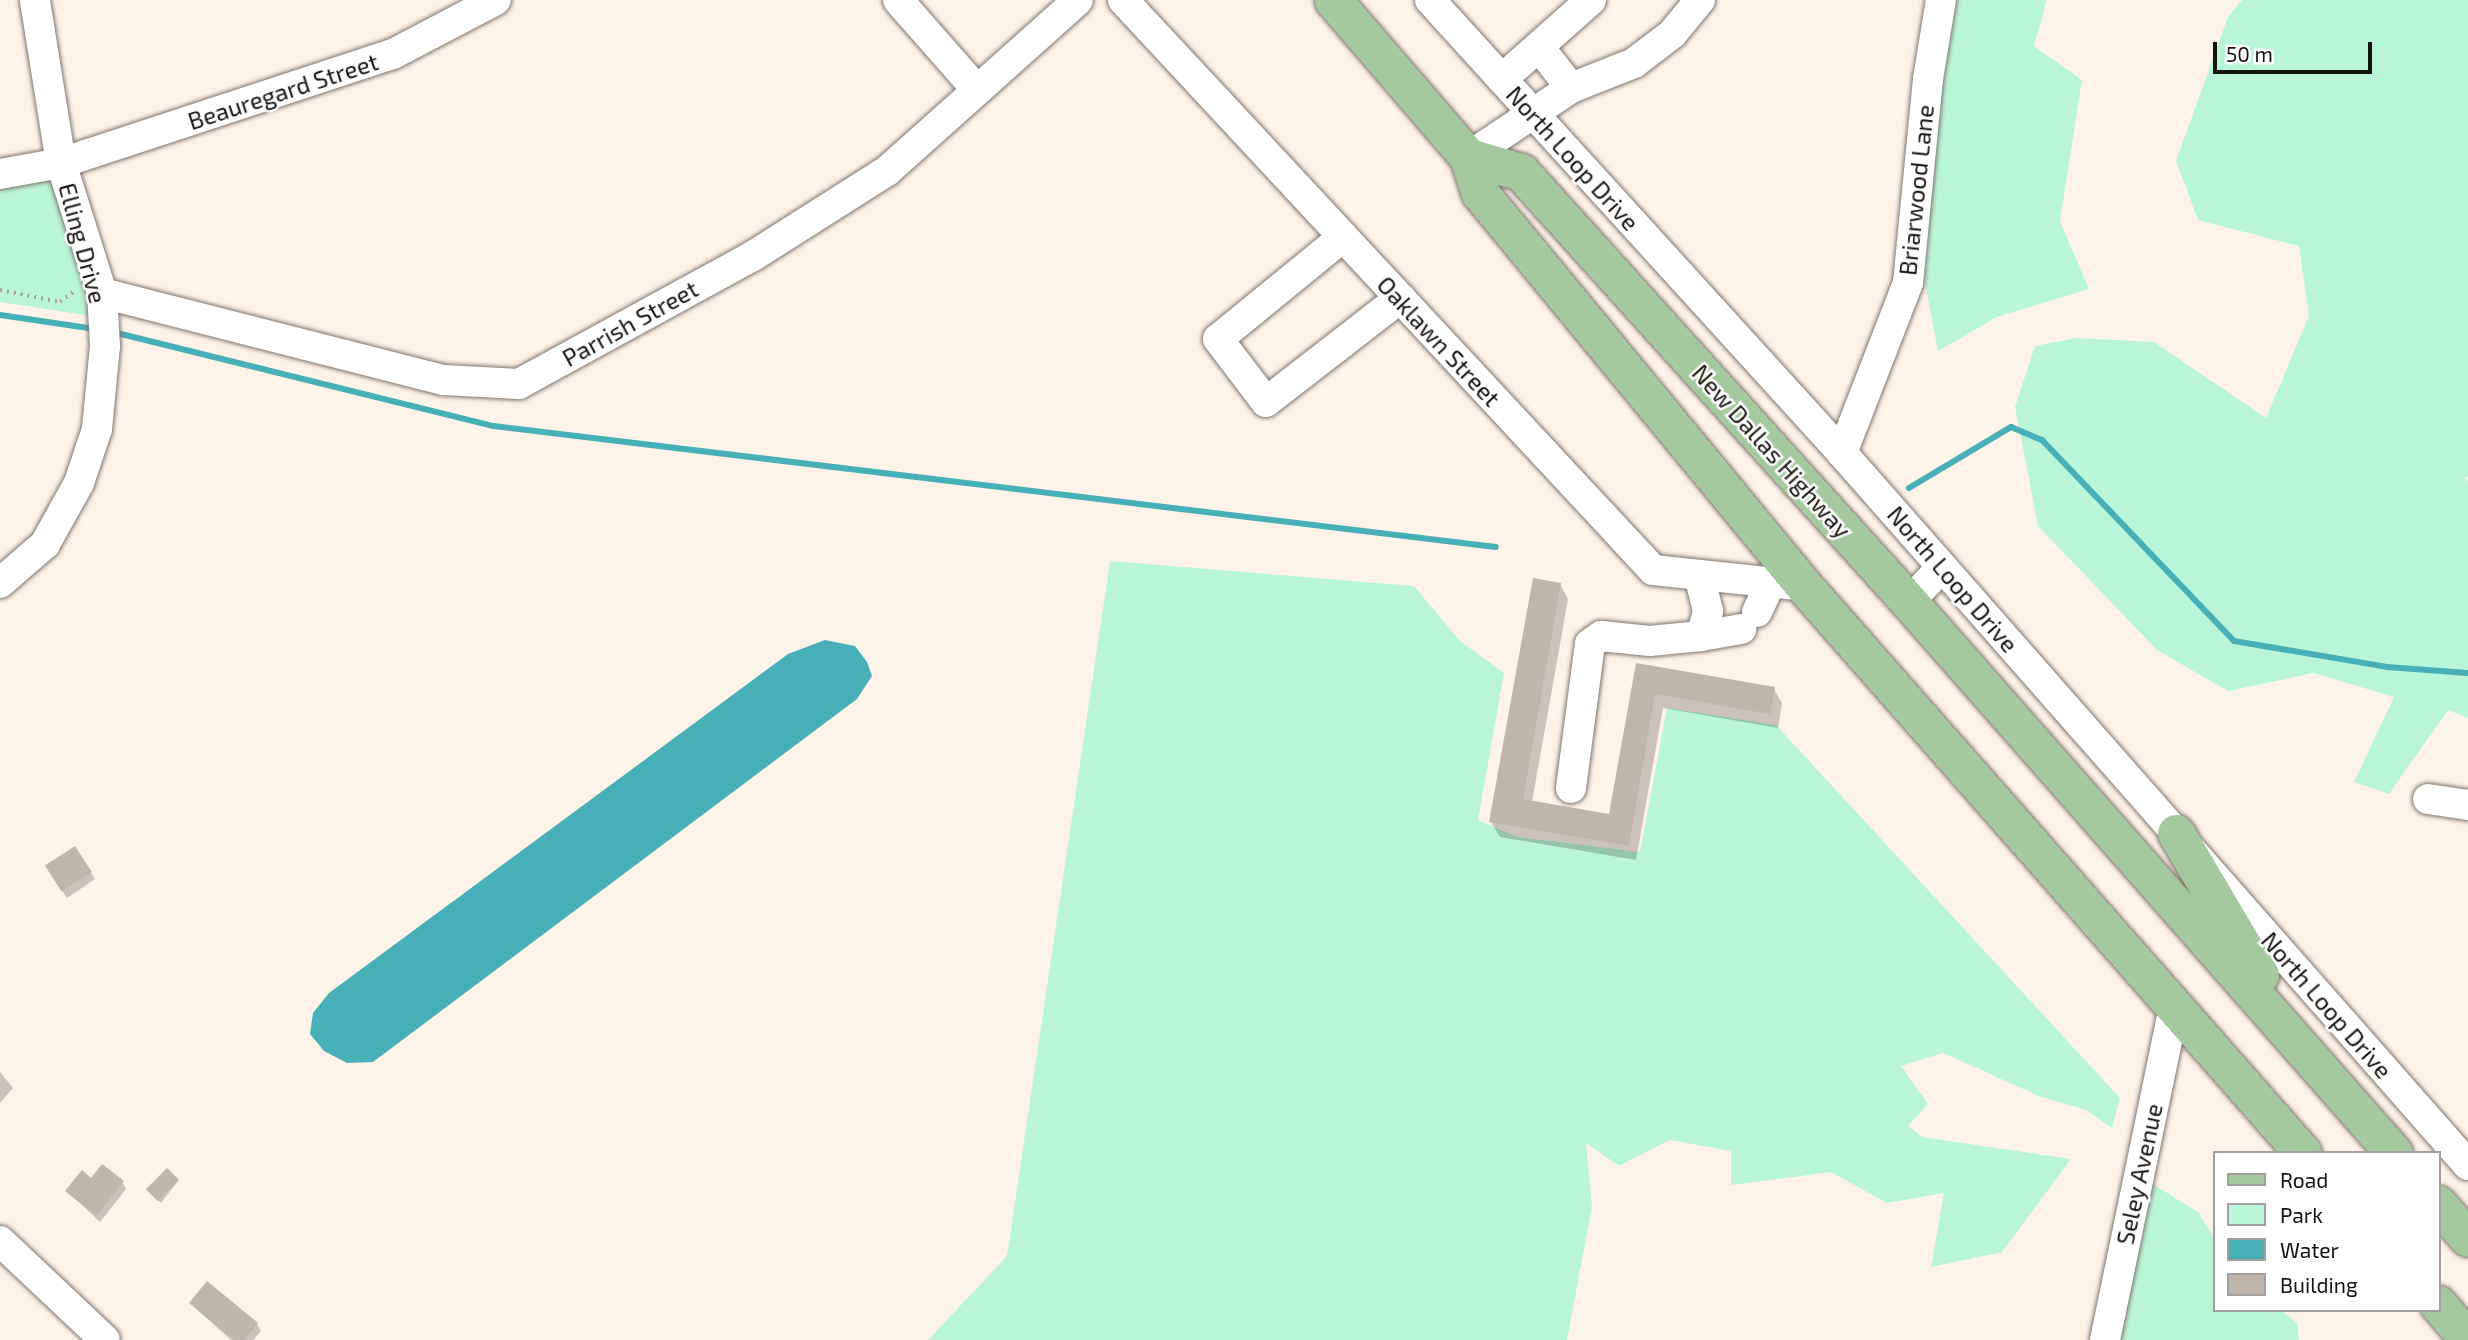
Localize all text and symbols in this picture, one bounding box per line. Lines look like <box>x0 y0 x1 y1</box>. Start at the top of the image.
scale bar <box>2216 28 2375 72</box>
text: 50 m <box>2226 41 2273 66</box>
street label: Beauregard Street <box>184 47 382 135</box>
street label: North Loop Drive <box>1501 80 1645 236</box>
street label: Briarwood Lane <box>1893 103 1939 277</box>
street label: Elling Drive <box>53 180 113 306</box>
street label: Oaklawn Street <box>1371 270 1507 412</box>
street label: Parrish Street <box>557 274 703 372</box>
street label: New Dallas Highway <box>1686 358 1858 544</box>
street label: North Loop Drive <box>1882 500 2024 658</box>
street label: North Loop Drive <box>2256 926 2398 1084</box>
street label: Seley Avenue <box>2110 1100 2168 1248</box>
legend <box>2212 1151 2440 1312</box>
text: Road <box>2280 1167 2328 1192</box>
text: Park <box>2280 1202 2323 1227</box>
text: Water <box>2280 1237 2339 1262</box>
text: Building <box>2280 1272 2358 1297</box>

